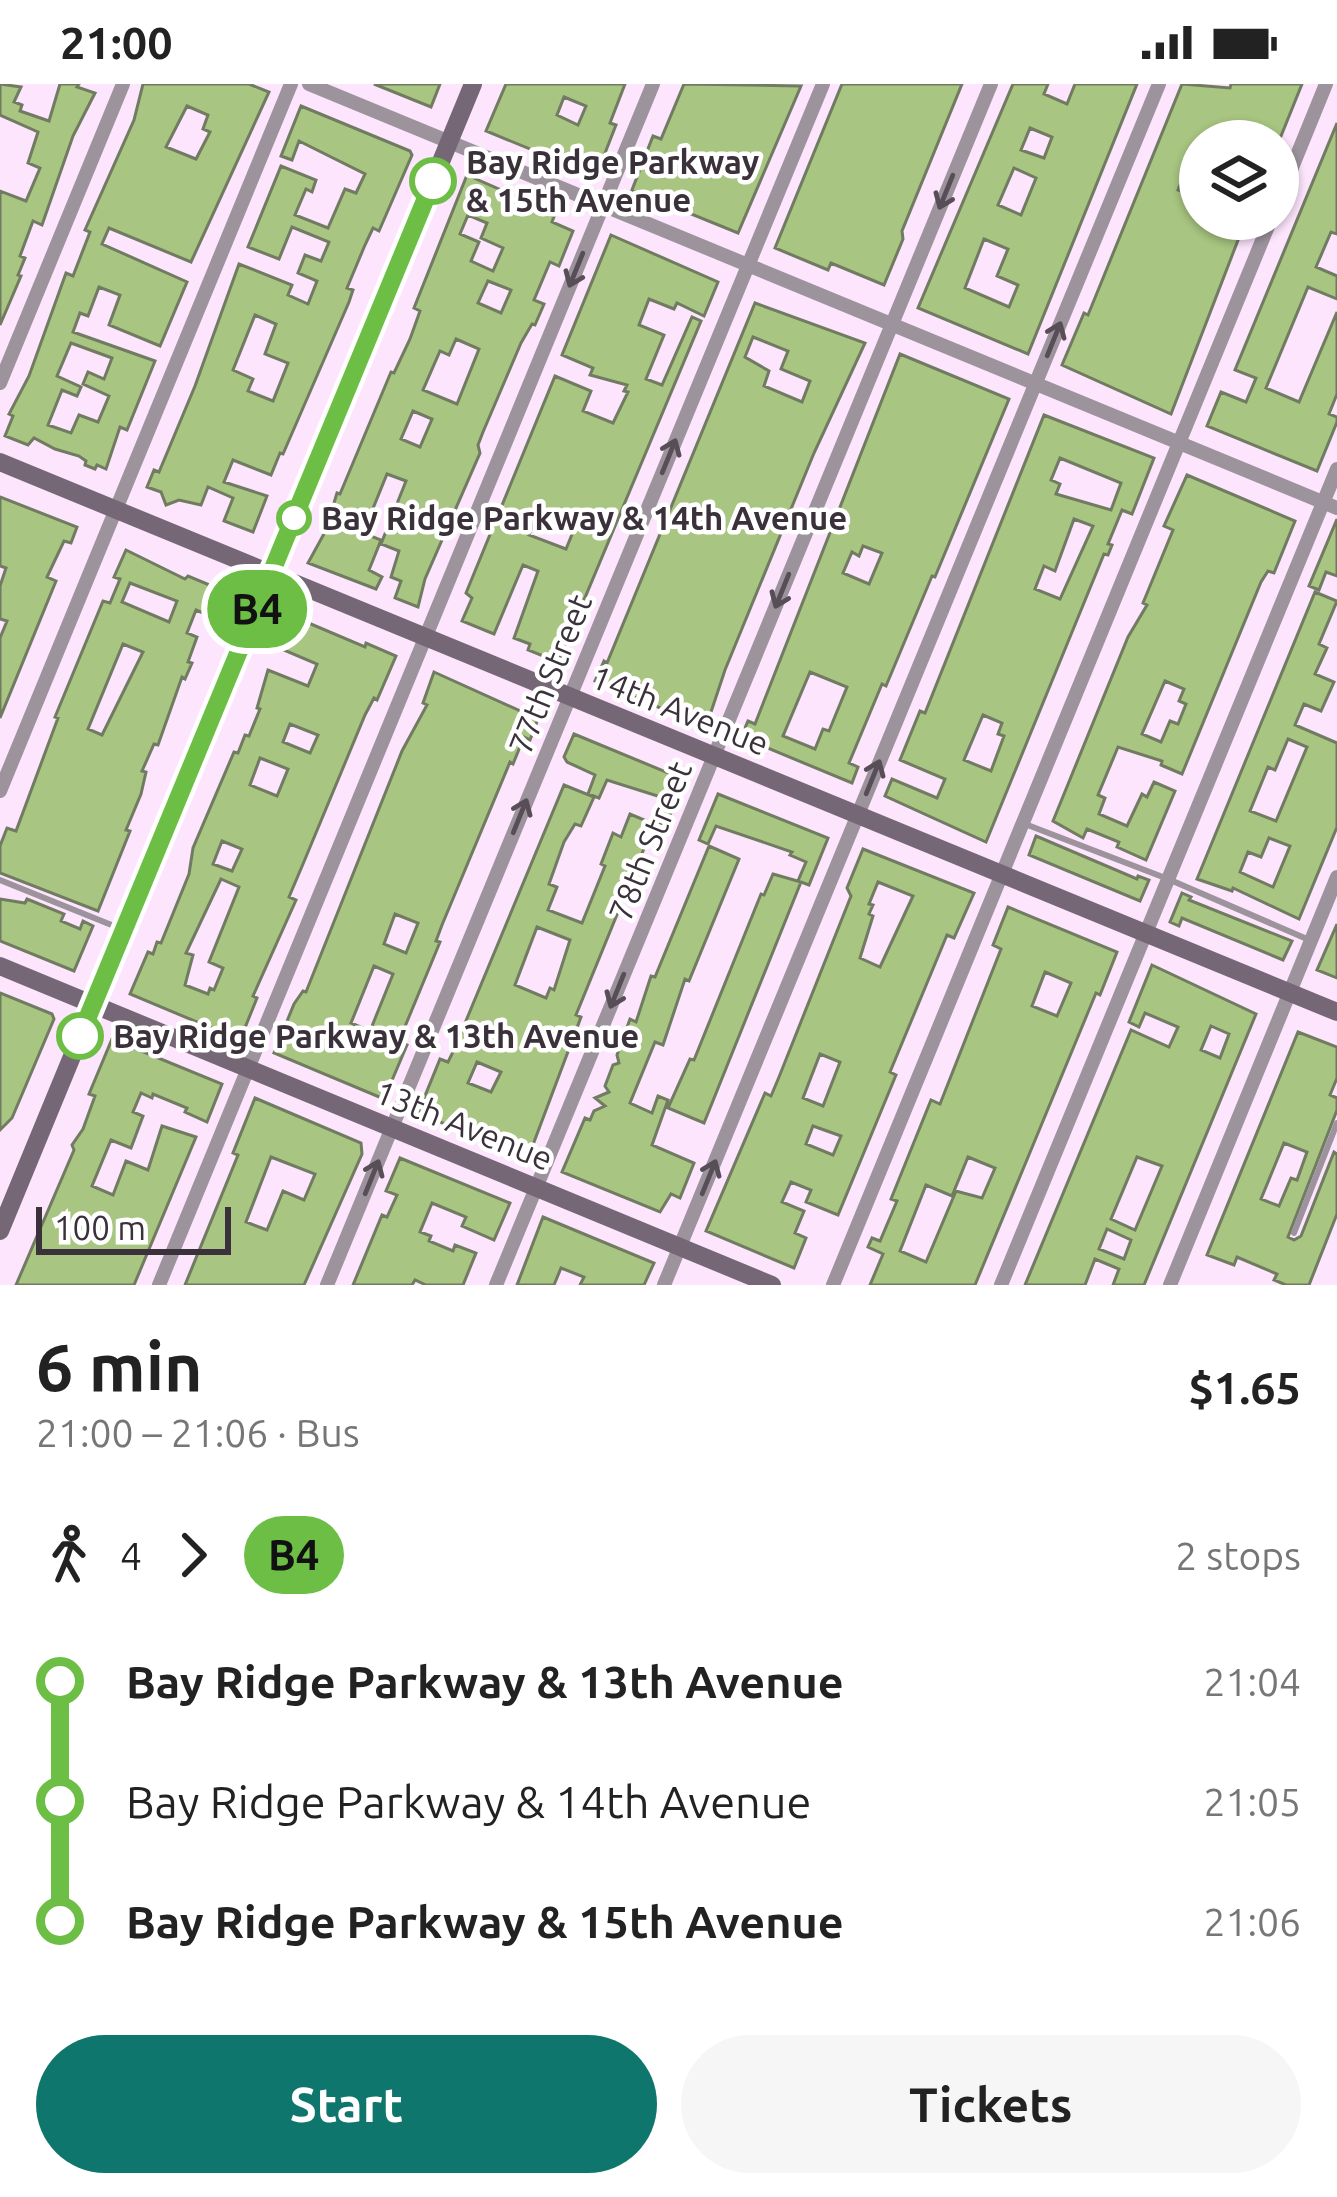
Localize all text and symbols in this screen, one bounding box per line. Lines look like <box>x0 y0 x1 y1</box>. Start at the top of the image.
text: 21:00 <box>60 17 173 68</box>
map controls <box>1179 120 1299 240</box>
button: layers <box>1179 120 1299 240</box>
place label: Bay Ridge Parkway & 15th Avenue <box>466 143 760 218</box>
marker: Bay Ridge Parkway & 15th Avenue <box>411 159 455 203</box>
one-way arrow <box>934 173 955 210</box>
one-way arrow <box>564 250 585 287</box>
one-way arrow <box>1045 322 1066 359</box>
one-way arrow <box>660 438 681 475</box>
place label: Bay Ridge Parkway & 14th Avenue <box>321 499 847 536</box>
marker: Bay Ridge Parkway & 14th Avenue <box>278 502 310 534</box>
line badge: B4 <box>203 570 311 648</box>
one-way arrow <box>770 572 791 609</box>
text: B4 <box>231 585 283 632</box>
street label: 77th Street <box>501 589 598 759</box>
street label: 14th Avenue <box>586 657 774 762</box>
street label: 78th Street <box>601 756 698 926</box>
one-way arrow <box>864 760 885 797</box>
one-way arrow <box>511 799 532 836</box>
one-way arrow <box>605 972 626 1009</box>
marker: Bay Ridge Parkway & 13th Avenue <box>58 1014 102 1058</box>
place label: Bay Ridge Parkway & 13th Avenue <box>113 1017 639 1054</box>
street label: 13th Avenue <box>370 1072 558 1177</box>
one-way arrow <box>363 1159 384 1196</box>
one-way arrow <box>700 1159 721 1196</box>
scale bar <box>36 1201 231 1254</box>
text: 100 m <box>54 1209 146 1246</box>
text: 6 min <box>36 1329 203 1403</box>
text: $1.65 <box>1188 1362 1301 1413</box>
text: 21:00 – 21:06 · Bus <box>36 1411 360 1454</box>
icon: walk <box>36 1522 102 1588</box>
icon: forward <box>160 1522 226 1588</box>
text: B4 <box>268 1531 320 1578</box>
text: 4 <box>120 1534 142 1577</box>
text: 2 stops <box>1175 1534 1301 1577</box>
text: Bay Ridge Parkway & 13th Avenue <box>126 1656 844 1707</box>
text: 21:04 <box>1203 1660 1301 1703</box>
text: Bay Ridge Parkway & 14th Avenue <box>126 1776 811 1827</box>
text: 21:05 <box>1203 1780 1301 1823</box>
text: Bay Ridge Parkway & 15th Avenue <box>126 1896 844 1947</box>
text: 21:06 <box>1203 1900 1301 1943</box>
button: Start <box>36 2035 657 2173</box>
button: Tickets <box>681 2035 1301 2173</box>

